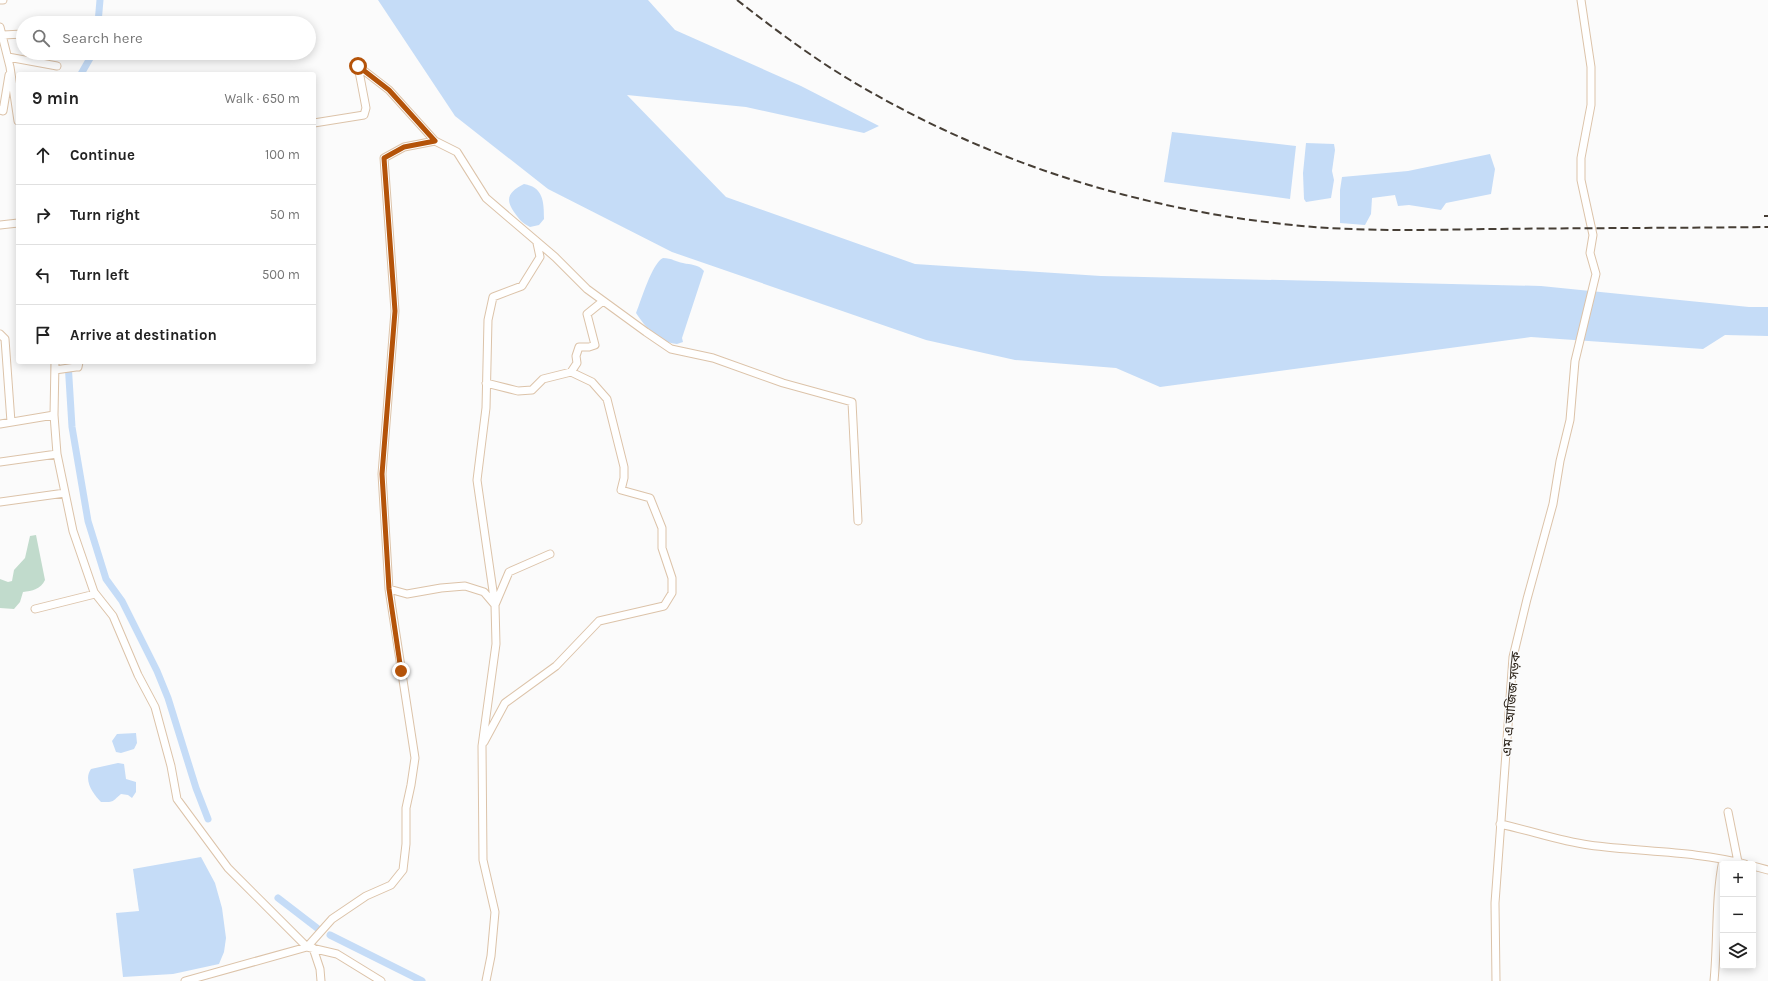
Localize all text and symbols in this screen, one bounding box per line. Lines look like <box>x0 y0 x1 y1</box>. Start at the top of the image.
search box <box>16 16 316 60</box>
icon: search <box>30 27 52 49</box>
text: Search here <box>62 29 143 47</box>
route start <box>349 57 367 75</box>
text: 9 min <box>32 88 79 108</box>
text: Walk · 650 m <box>224 91 300 106</box>
icon: ahead <box>32 144 54 166</box>
text: Continue <box>70 146 135 164</box>
text: 100 m <box>265 147 300 162</box>
icon: right <box>32 204 54 226</box>
text: Turn right <box>70 206 140 224</box>
text: 50 m <box>270 207 300 222</box>
icon: left <box>32 264 54 286</box>
text: Turn left <box>70 266 129 284</box>
text: 500 m <box>262 267 300 282</box>
icon: arrive <box>32 324 54 346</box>
text: Arrive at destination <box>70 326 217 344</box>
street label: এম এ আজিজ সড়ক <box>1499 651 1523 757</box>
route end <box>392 662 410 680</box>
map controls <box>1720 861 1756 969</box>
button: + <box>1720 861 1756 897</box>
button: − <box>1720 897 1756 933</box>
button: layers <box>1720 933 1756 969</box>

